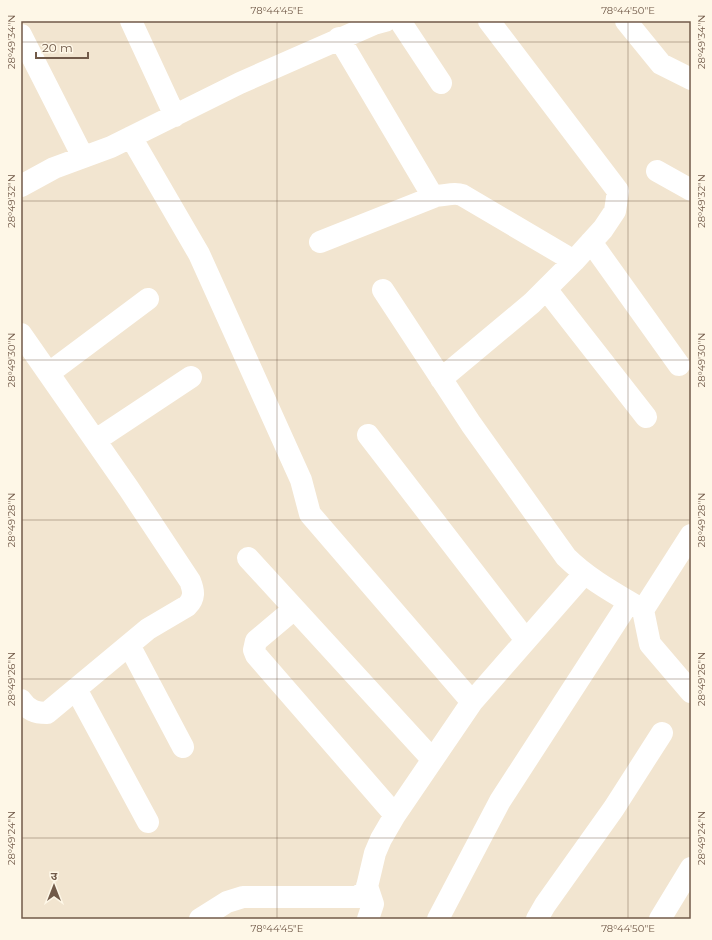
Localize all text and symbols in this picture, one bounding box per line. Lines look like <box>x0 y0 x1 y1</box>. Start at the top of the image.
text: 78°44'45"E <box>250 4 304 17</box>
text: 78°44'50"E <box>601 4 655 17</box>
text: 28°49'34"N <box>5 15 18 69</box>
text: 28°49'34"N <box>695 15 708 69</box>
scale bar <box>36 34 88 60</box>
text: 20 m <box>42 40 73 55</box>
text: 28°49'32"N <box>5 174 18 228</box>
text: 28°49'32"N <box>695 174 708 228</box>
text: 28°49'30"N <box>5 333 18 387</box>
text: 28°49'30"N <box>695 333 708 387</box>
text: 28°49'28"N <box>5 493 18 547</box>
text: 28°49'28"N <box>695 493 708 547</box>
text: 28°49'26"N <box>5 652 18 706</box>
text: 28°49'26"N <box>695 652 708 706</box>
text: 28°49'24"N <box>5 811 18 865</box>
text: 28°49'24"N <box>695 811 708 865</box>
north arrow <box>34 866 74 906</box>
text: उ <box>51 869 58 883</box>
text: 78°44'45"E <box>250 922 304 935</box>
text: 78°44'50"E <box>601 922 655 935</box>

